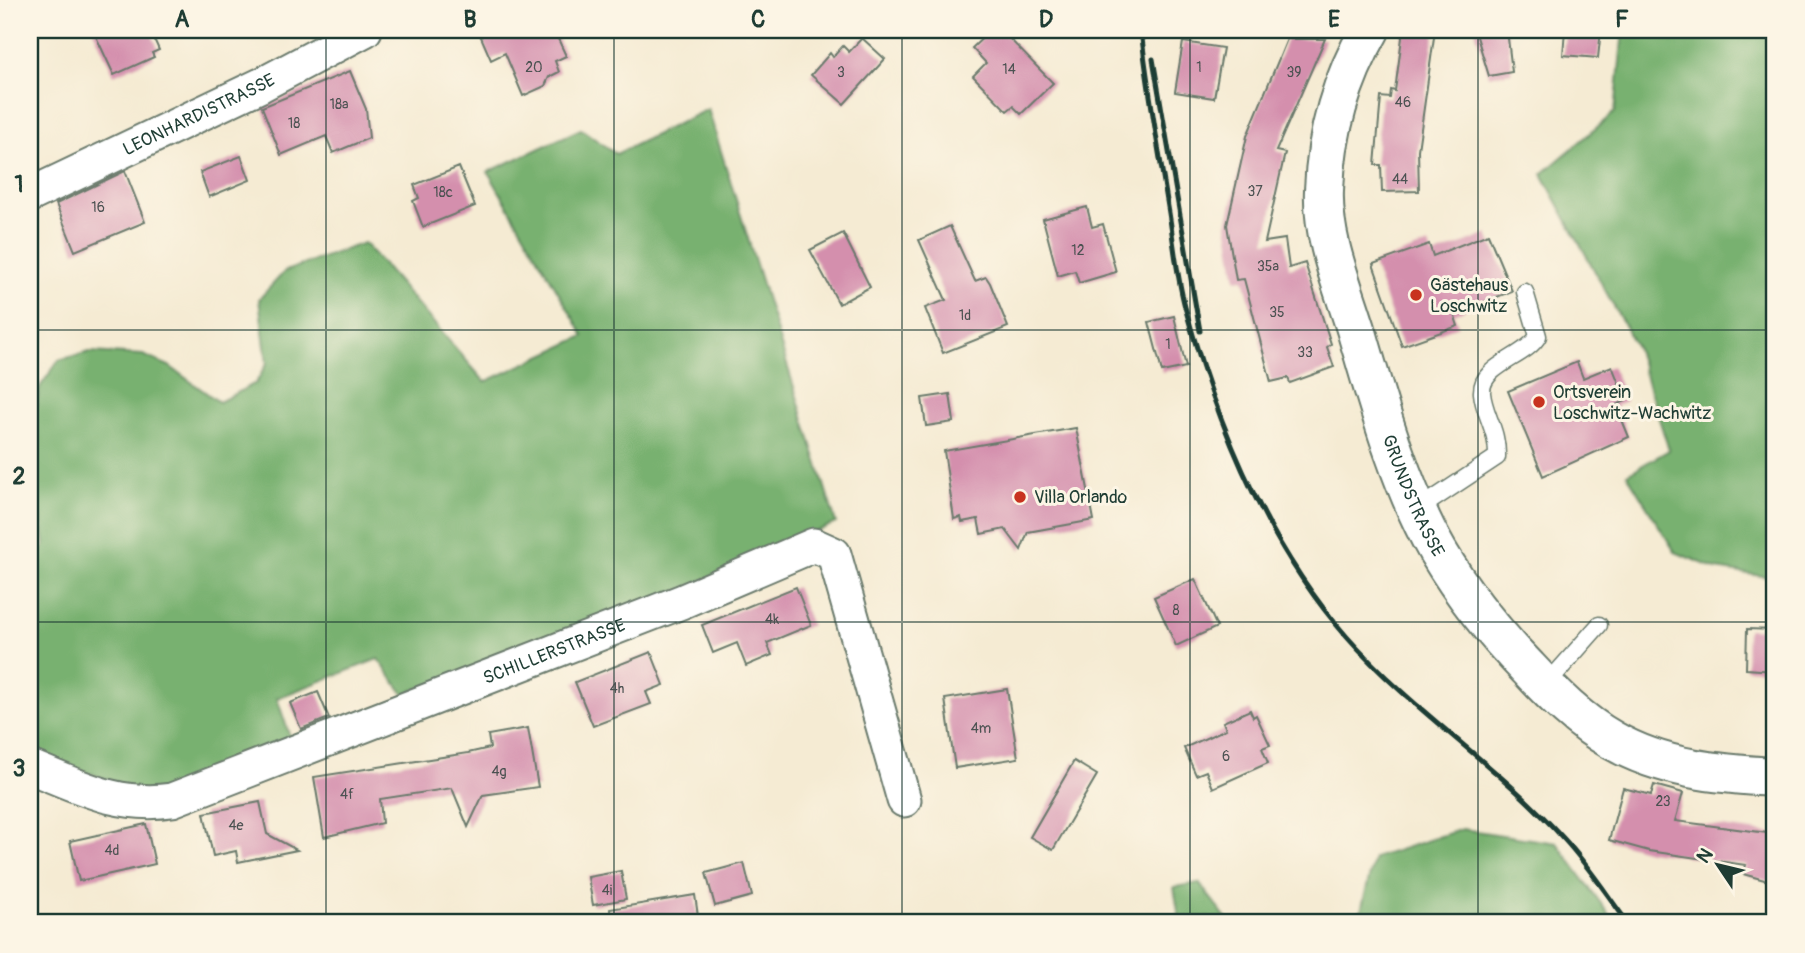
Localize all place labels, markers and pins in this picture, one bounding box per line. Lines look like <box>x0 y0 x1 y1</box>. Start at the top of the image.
place label: Gästehaus Loschwitz <box>1430 274 1508 318</box>
marker: Gästehaus Loschwitz <box>1408 287 1424 303</box>
place label: Ortsverein Loschwitz-Wachwitz <box>1553 381 1711 425</box>
marker: Ortsverein Loschwitz-Wachwitz <box>1531 394 1547 410</box>
place label: Villa Orlando <box>1034 486 1127 509</box>
marker: Villa Orlando <box>1012 489 1028 505</box>

